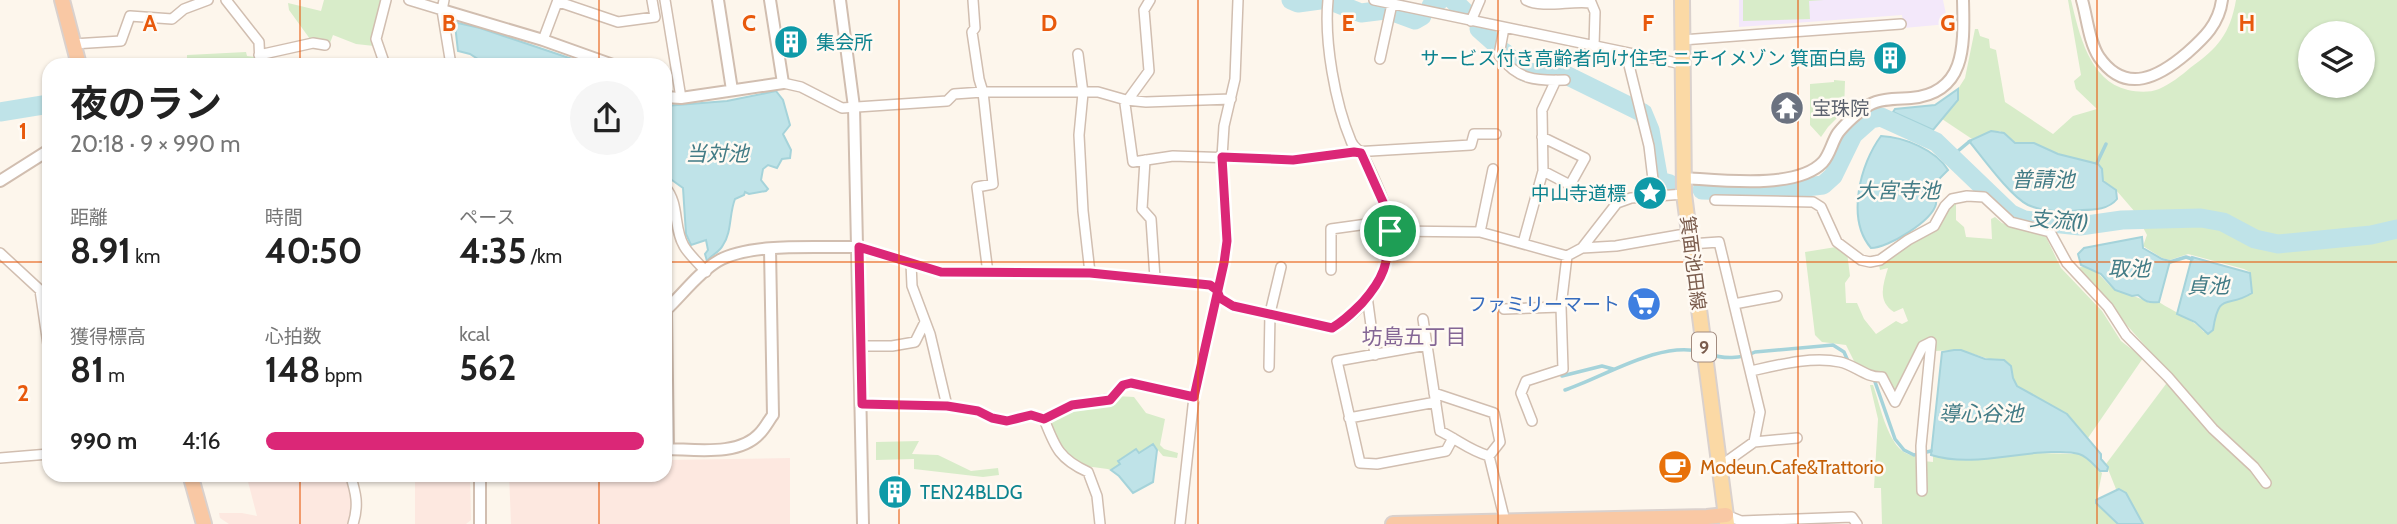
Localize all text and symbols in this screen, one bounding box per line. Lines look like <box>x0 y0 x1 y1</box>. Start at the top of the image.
text: A <box>143 9 158 37</box>
text: B <box>442 9 456 37</box>
text: C <box>742 9 756 37</box>
text: D <box>1041 9 1057 37</box>
text: E <box>1341 9 1355 37</box>
text: F <box>1642 9 1654 37</box>
text: G <box>1940 9 1956 37</box>
text: H <box>2239 9 2255 37</box>
map controls <box>2298 21 2375 98</box>
button: layers <box>2298 21 2375 98</box>
building icon: 集会所 <box>772 23 810 61</box>
place label: 集会所 <box>816 31 873 54</box>
building icon: サービス付き高齢者向け住宅 ニチイメゾン 箕面白島 <box>1871 39 1909 77</box>
place label: サービス付き高齢者向け住宅 ニチイメゾン 箕面白島 <box>1420 47 1866 70</box>
text: 夜のラン <box>70 80 222 127</box>
button: share <box>570 81 644 155</box>
temple icon: 宝珠院 <box>1768 89 1806 127</box>
place label: 宝珠院 <box>1812 97 1869 120</box>
text: 1 <box>19 117 27 145</box>
text: 20:18 · 9 × 990 m <box>70 130 240 158</box>
water label: 当対池 <box>686 141 750 166</box>
water label: 普請池 <box>2012 167 2076 192</box>
place icon: 中山寺道標 <box>1631 174 1669 212</box>
water label: 大宮寺池 <box>1856 178 1942 203</box>
place label: 中山寺道標 <box>1531 182 1626 205</box>
pin <box>1360 201 1420 261</box>
water label: 支流(1) <box>2029 205 2089 235</box>
text: 距離 <box>70 206 108 229</box>
text: 時間 <box>265 206 303 229</box>
text: ペース <box>459 206 515 229</box>
icon: arrive <box>1371 212 1409 250</box>
street label: 箕面池田線 <box>1676 214 1710 312</box>
text: 8.91 <box>70 229 131 272</box>
text: 40:50 <box>265 229 362 272</box>
text: 4:35 <box>459 229 527 272</box>
text: km <box>131 245 160 268</box>
text: /km <box>527 245 562 268</box>
water label: 取池 <box>2108 256 2152 281</box>
water label: 貞池 <box>2187 273 2231 298</box>
supermarket icon: ファミリーマート <box>1625 285 1663 323</box>
place label: ファミリーマート <box>1468 293 1620 316</box>
text: kcal <box>459 323 490 346</box>
district label: 坊島五丁目 <box>1362 324 1467 349</box>
text: 獲得標高 <box>70 325 146 348</box>
text: 心拍数 <box>265 325 322 348</box>
road number: 9 <box>1692 332 1716 362</box>
text: 562 <box>459 346 516 389</box>
text: 81 <box>70 348 104 391</box>
text: 148 <box>265 348 320 391</box>
text: m <box>104 364 125 387</box>
text: bpm <box>320 364 363 387</box>
text: 2 <box>17 379 29 407</box>
water label: 導心谷池 <box>1939 401 2025 426</box>
text: 990 m <box>70 427 137 455</box>
text: 4:16 <box>182 427 221 455</box>
cafe icon: Modeun.Cafe&Trattorio <box>1656 448 1694 486</box>
place label: Modeun.Cafe&Trattorio <box>1700 456 1884 479</box>
building icon: TEN24BLDG <box>876 473 914 511</box>
place label: TEN24BLDG <box>920 481 1022 504</box>

